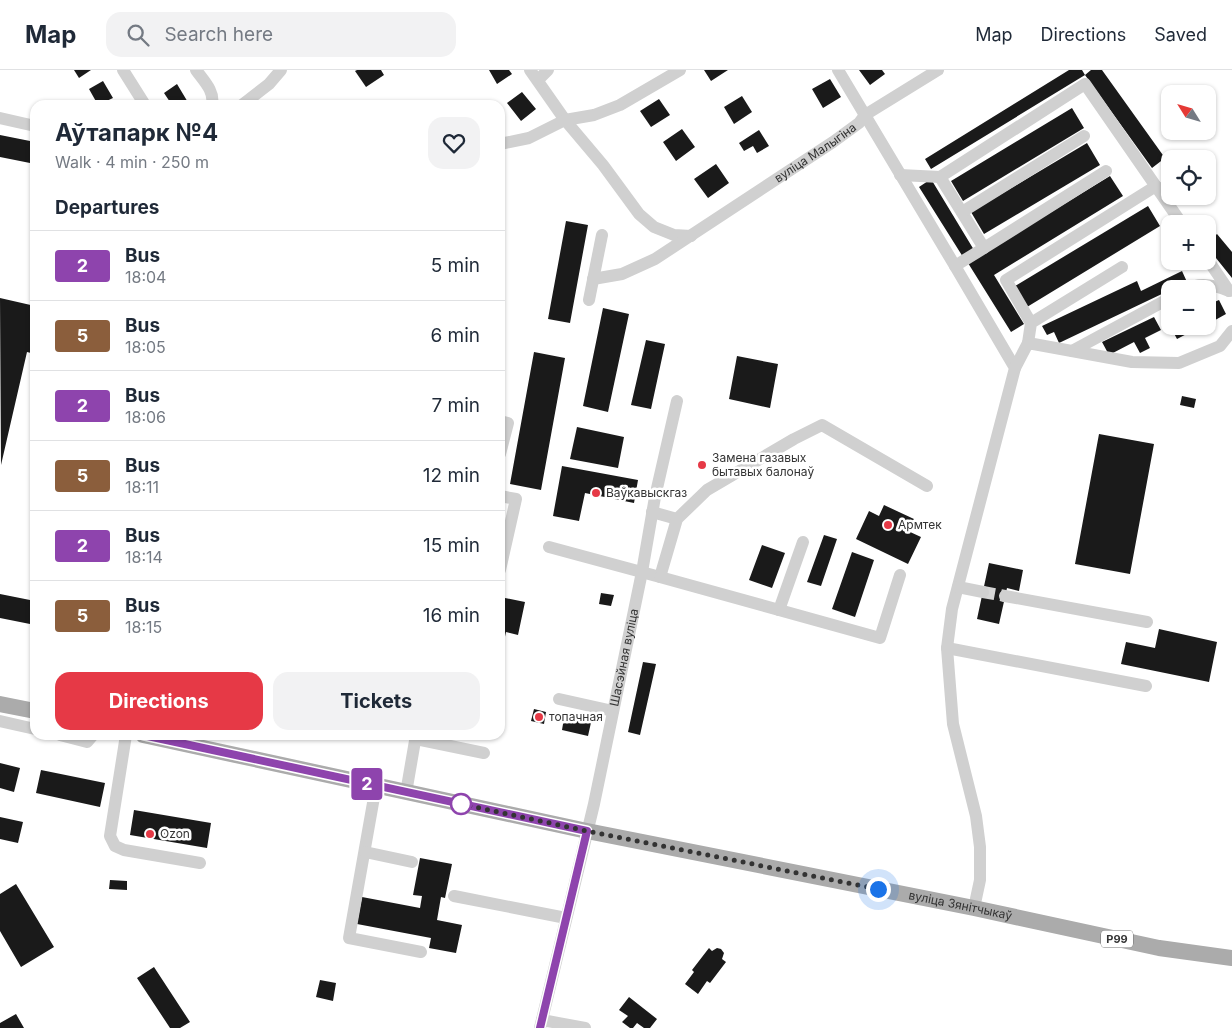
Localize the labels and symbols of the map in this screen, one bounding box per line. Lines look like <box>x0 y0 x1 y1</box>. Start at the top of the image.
north arrow <box>1161 85 1216 140</box>
street label: вуліца Малыгіна <box>771 120 859 185</box>
place label: Замена газавых бытавых балонаў <box>712 450 814 479</box>
marker: Замена газавых бытавых балонаў <box>696 459 708 471</box>
place label: Ваўкавыскгаз <box>606 485 687 500</box>
marker: Ваўкавыскгаз <box>590 487 602 499</box>
place label: Армтек <box>898 517 942 532</box>
marker: Армтек <box>882 519 894 531</box>
street label: Шасэйная вуліца <box>606 607 641 708</box>
place label: топачная <box>549 709 603 724</box>
marker: топачная <box>533 711 545 723</box>
line badge: 2 <box>351 768 383 800</box>
unlabelled marker <box>450 793 472 815</box>
place label: Ozon <box>160 826 190 841</box>
marker: Ozon <box>144 828 156 840</box>
your location <box>866 877 891 902</box>
street label: вуліца Зянітчыкаў <box>907 887 1014 923</box>
road number: Р99 <box>1101 931 1133 948</box>

